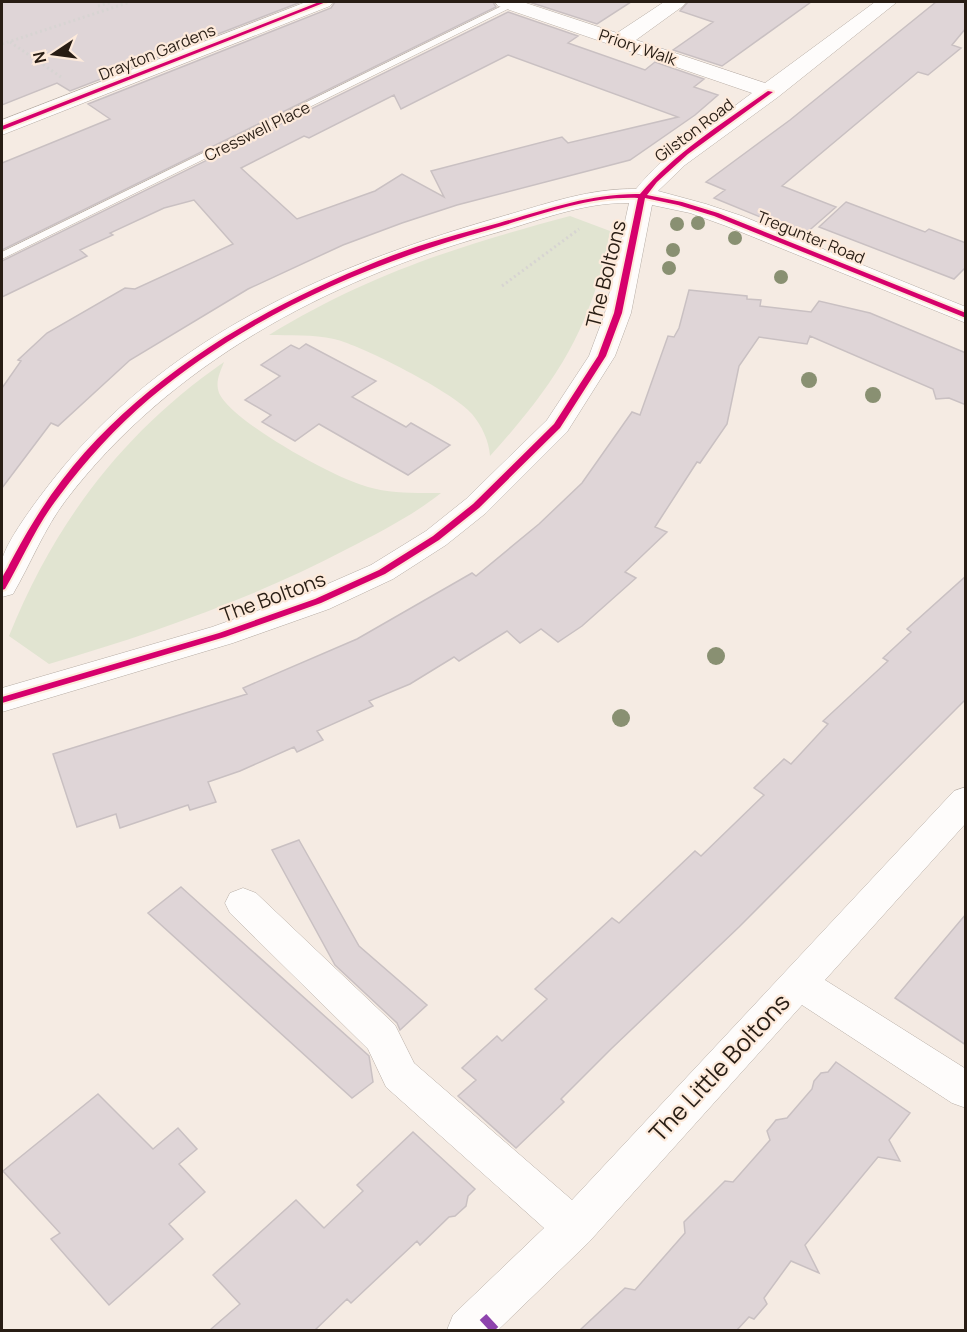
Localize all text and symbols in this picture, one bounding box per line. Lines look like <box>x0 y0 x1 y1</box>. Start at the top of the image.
street label: Drayton Gardens <box>95 19 219 85</box>
street label: Priory Walk <box>596 23 681 71</box>
north arrow <box>24 24 84 84</box>
text: N <box>27 49 51 65</box>
street label: Gilston Road <box>650 93 738 167</box>
street label: Cresswell Place <box>200 96 314 166</box>
street label: Tregunter Road <box>754 205 868 269</box>
street label: The Boltons <box>579 217 632 331</box>
street label: The Boltons <box>216 565 329 628</box>
street label: The Little Boltons <box>641 985 797 1149</box>

